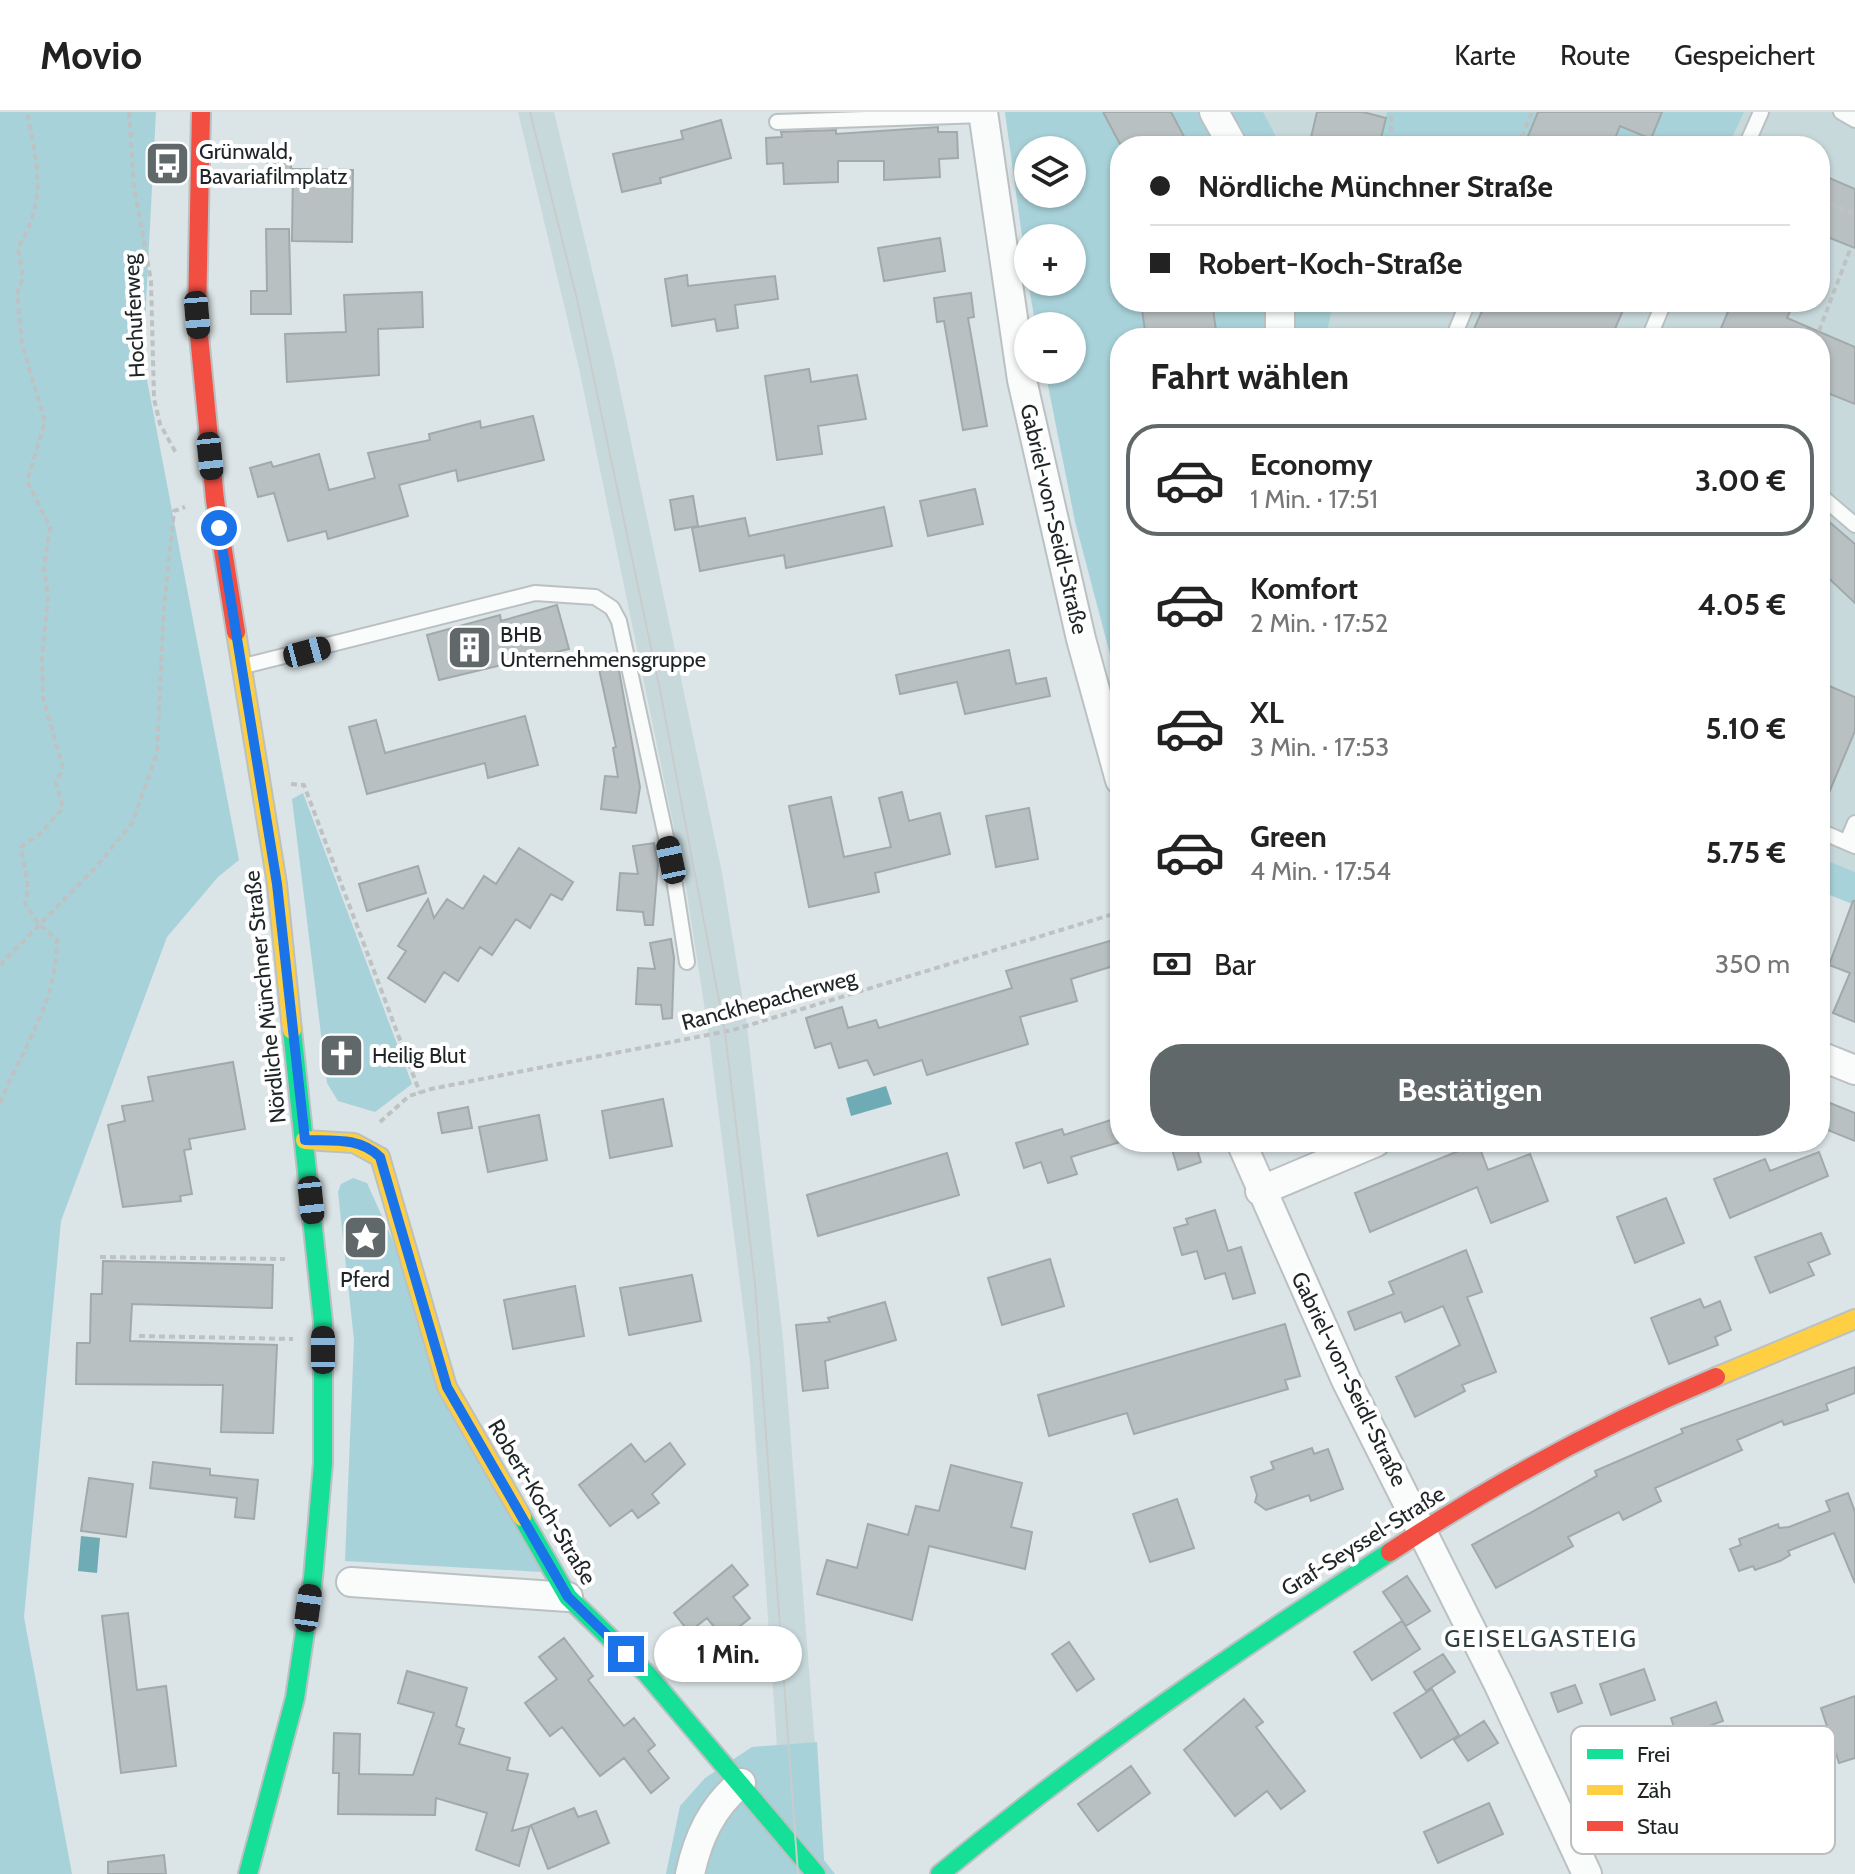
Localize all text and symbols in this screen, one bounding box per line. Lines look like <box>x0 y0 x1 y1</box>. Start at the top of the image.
text: Movio <box>40 32 142 79</box>
text: Karte <box>1454 38 1516 72</box>
text: Route <box>1560 38 1630 72</box>
text: Gespeichert <box>1674 38 1815 72</box>
map controls <box>1014 136 1086 384</box>
button: layers <box>1014 136 1086 208</box>
place label: Grünwald, Bavariafilmplatz <box>199 138 348 190</box>
bus stop icon: Grünwald, Bavariafilmplatz <box>144 140 192 188</box>
text: Nördliche Münchner Straße <box>1198 168 1553 205</box>
button: + <box>1014 224 1086 296</box>
text: Robert-Koch-Straße <box>1198 245 1462 282</box>
street label: Hochuferweg <box>117 252 151 379</box>
car <box>183 290 211 340</box>
button: − <box>1014 312 1086 384</box>
text: Fahrt wählen <box>1150 354 1349 398</box>
street label: Gabriel-von-Seidl-Straße <box>1014 401 1094 637</box>
car <box>196 431 224 481</box>
icon: car <box>1154 444 1226 516</box>
text: Economy <box>1250 446 1373 483</box>
text: 3.00 € <box>1695 462 1786 499</box>
text: 1 Min. · 17:51 <box>1250 483 1378 515</box>
route start <box>201 510 237 546</box>
icon: car <box>1154 568 1226 640</box>
text: Komfort <box>1250 570 1358 607</box>
text: 4.05 € <box>1698 586 1786 623</box>
text: 2 Min. · 17:52 <box>1250 607 1388 639</box>
place label: BHB Unternehmensgruppe <box>500 621 706 673</box>
building icon: BHB Unternehmensgruppe <box>445 623 493 671</box>
car <box>281 634 333 670</box>
icon: car <box>1154 692 1226 764</box>
text: XL <box>1250 694 1284 731</box>
text: 5.10 € <box>1706 710 1786 747</box>
text: 3 Min. · 17:53 <box>1250 731 1389 763</box>
icon: car <box>1154 816 1226 888</box>
text: Green <box>1250 818 1327 855</box>
car <box>654 834 688 886</box>
text: 5.75 € <box>1706 834 1786 871</box>
text: 4 Min. · 17:54 <box>1250 855 1391 887</box>
street label: Nördliche Münchner Straße <box>238 869 292 1125</box>
icon: cash <box>1150 942 1194 986</box>
text: Bar <box>1214 946 1256 983</box>
text: 350 m <box>1715 948 1790 980</box>
street label: Ranckhepacherweg <box>679 963 860 1036</box>
church icon: Heilig Blut <box>317 1031 365 1079</box>
place label: Heilig Blut <box>372 1042 467 1069</box>
button: Bestätigen <box>1150 1044 1790 1136</box>
car <box>297 1175 325 1225</box>
place icon: Pferd <box>341 1214 389 1262</box>
place label: Pferd <box>340 1266 390 1293</box>
street label: Gabriel-von-Seidl-Straße <box>1285 1267 1413 1491</box>
car <box>311 1326 335 1374</box>
street label: Robert-Koch-Straße <box>482 1414 602 1590</box>
street label: Graf-Seyssel-Straße <box>1276 1480 1450 1602</box>
car <box>293 1583 323 1633</box>
district label: GEISELGASTEIG <box>1444 1624 1638 1653</box>
callout: 1 Min. <box>654 1626 802 1682</box>
route end <box>608 1636 644 1672</box>
text: 1 Min. <box>696 1638 760 1670</box>
legend <box>1571 1726 1835 1854</box>
text: Frei <box>1637 1741 1670 1768</box>
text: Zäh <box>1637 1777 1671 1804</box>
text: Stau <box>1637 1813 1679 1840</box>

